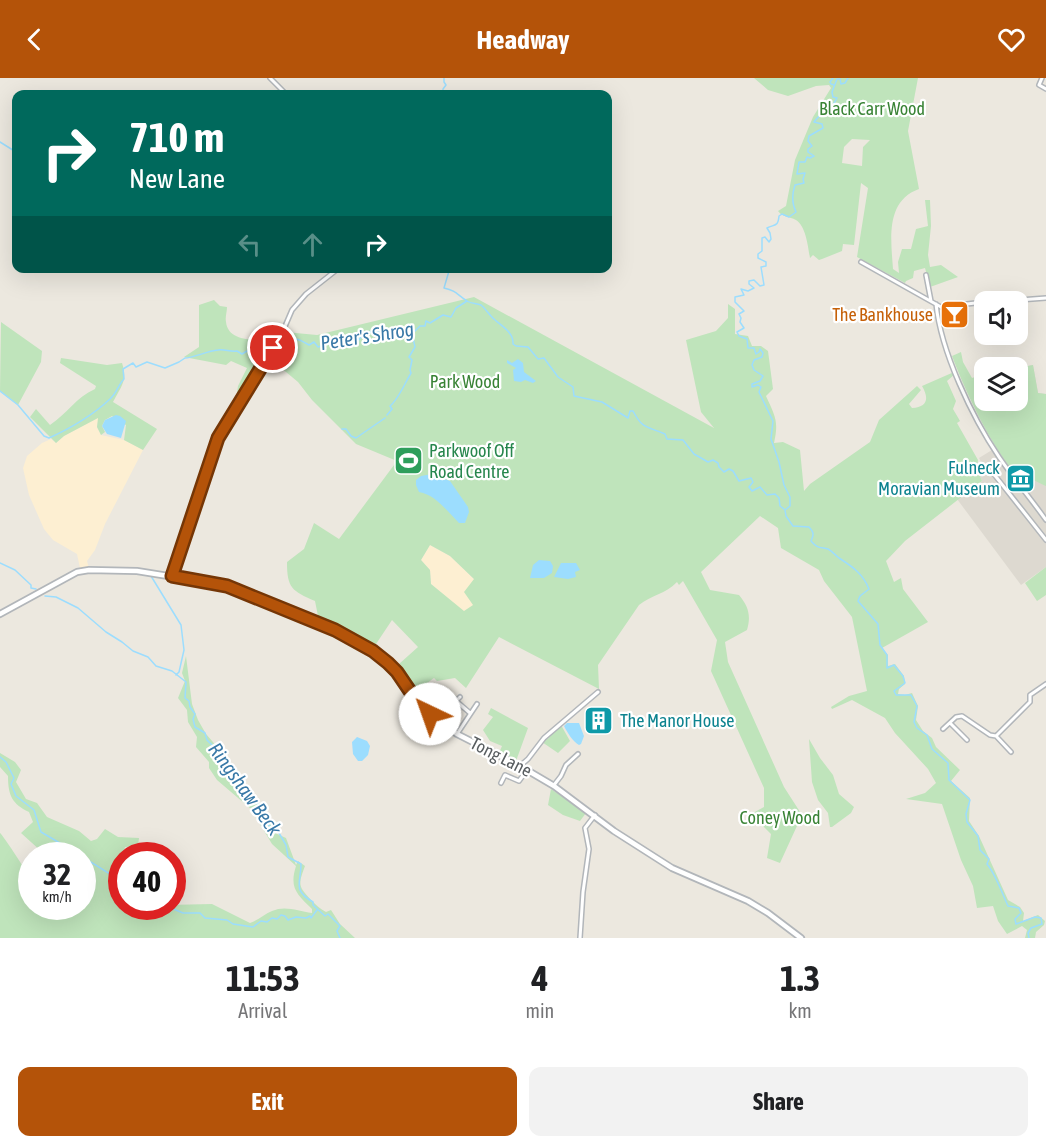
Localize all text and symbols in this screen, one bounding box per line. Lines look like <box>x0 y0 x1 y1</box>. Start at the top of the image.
icon: back <box>18 23 51 56</box>
icon: heart <box>995 23 1028 56</box>
text: Headway <box>477 24 569 55</box>
park label: Black Carr Wood <box>819 98 925 119</box>
text: 710 m <box>129 113 224 161</box>
icon: right <box>30 114 108 192</box>
text: New Lane <box>129 163 225 194</box>
icon: left <box>233 228 266 261</box>
icon: ahead <box>296 228 329 261</box>
icon: right <box>359 228 392 261</box>
map controls <box>974 291 1028 411</box>
button: sound <box>974 291 1028 345</box>
bar icon: The Bankhouse <box>938 299 970 331</box>
place label: The Bankhouse <box>832 304 933 325</box>
water label: Peter's Shrog <box>318 317 415 354</box>
pin <box>247 322 298 373</box>
icon: arrive <box>256 331 289 364</box>
button: layers <box>974 357 1028 411</box>
park label: Park Wood <box>430 371 500 392</box>
place label: Parkwoof Off Road Centre <box>429 440 514 482</box>
sports icon: Parkwoof Off Road Centre <box>392 445 424 477</box>
place label: Fulneck Moravian Museum <box>878 457 1000 499</box>
museum icon: Fulneck Moravian Museum <box>1005 462 1037 494</box>
position arrow <box>398 682 462 746</box>
building icon: The Manor House <box>583 705 615 737</box>
place label: The Manor House <box>620 710 734 731</box>
street label: Tong Lane <box>467 732 536 781</box>
water label: Ringshaw Beck <box>204 738 287 840</box>
park label: Coney Wood <box>739 807 821 828</box>
speed limit sign: 40 <box>108 842 186 920</box>
text: 32 <box>43 857 71 891</box>
text: km/h <box>42 888 72 905</box>
text: 11:53 <box>226 957 300 999</box>
text: 4 <box>531 957 548 999</box>
text: 1.3 <box>780 957 820 999</box>
text: Arrival <box>238 999 287 1022</box>
text: min <box>526 999 554 1022</box>
text: km <box>789 999 812 1022</box>
button: Exit <box>18 1067 517 1136</box>
button: Share <box>529 1067 1028 1136</box>

